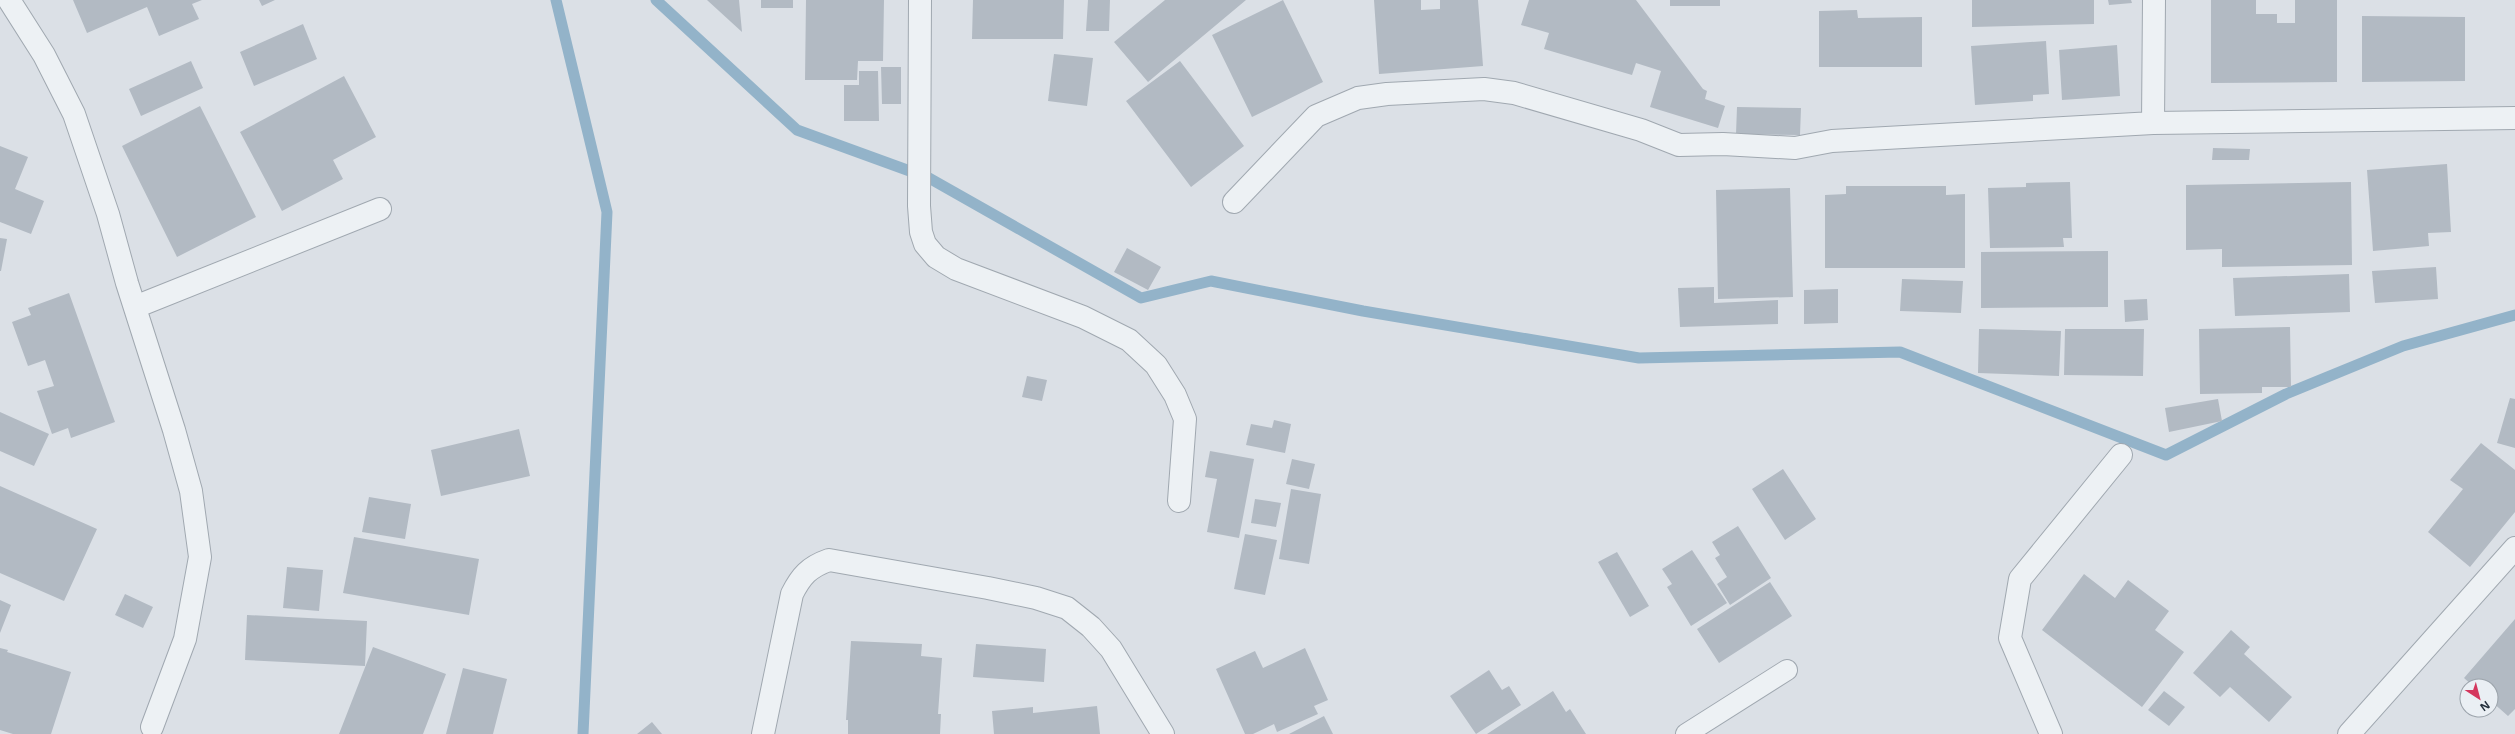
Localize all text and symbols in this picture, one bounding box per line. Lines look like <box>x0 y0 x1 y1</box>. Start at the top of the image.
north arrow <box>2459 678 2499 718</box>
text: N <box>2477 698 2493 715</box>

